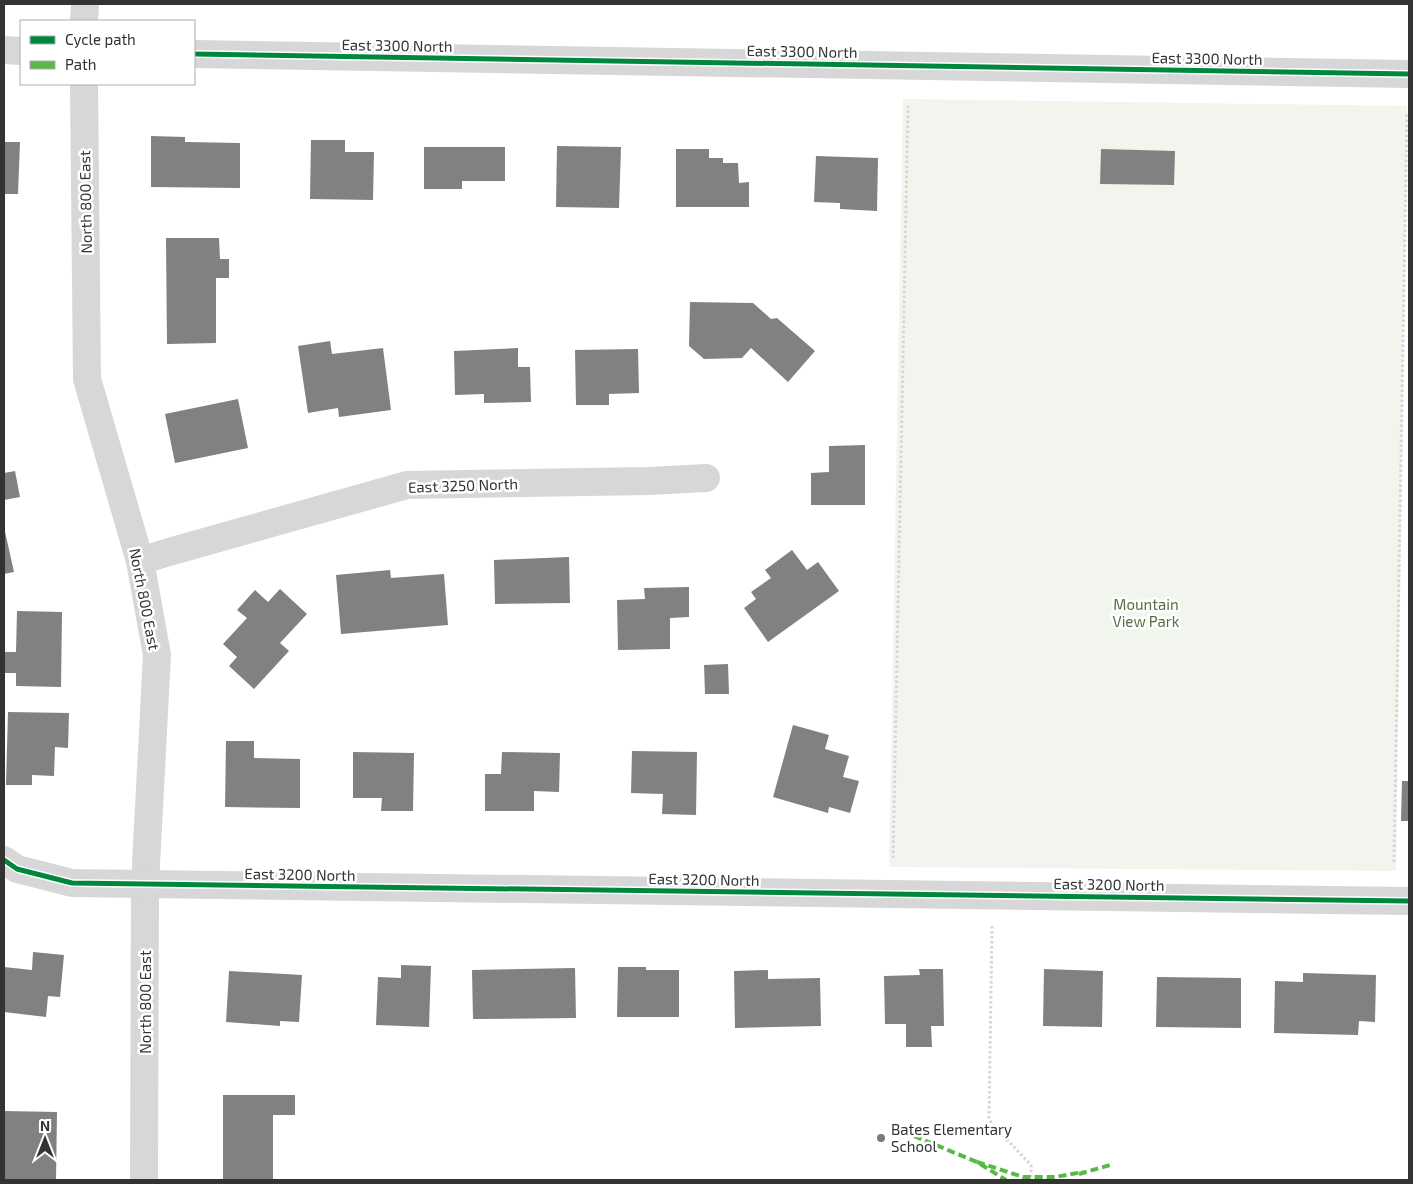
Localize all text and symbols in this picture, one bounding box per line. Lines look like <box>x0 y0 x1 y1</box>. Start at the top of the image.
legend <box>20 20 195 85</box>
text: Cycle path <box>65 30 136 48</box>
street label: East 3300 North <box>341 35 453 55</box>
street label: East 3300 North <box>746 41 858 61</box>
street label: East 3300 North <box>1151 48 1263 68</box>
text: Path <box>65 55 96 73</box>
street label: North 800 East <box>75 150 95 254</box>
street label: East 3250 North <box>408 474 518 496</box>
street label: North 800 East <box>126 547 164 652</box>
park label: Mountain View Park <box>1113 595 1180 630</box>
street label: East 3200 North <box>244 864 356 884</box>
street label: East 3200 North <box>648 869 760 889</box>
street label: East 3200 North <box>1053 874 1165 894</box>
street label: North 800 East <box>136 950 154 1054</box>
north arrow <box>20 1114 70 1164</box>
text: N <box>40 1117 50 1134</box>
place label: Bates Elementary School <box>891 1120 1012 1155</box>
marker: Bates Elementary School <box>875 1132 887 1144</box>

